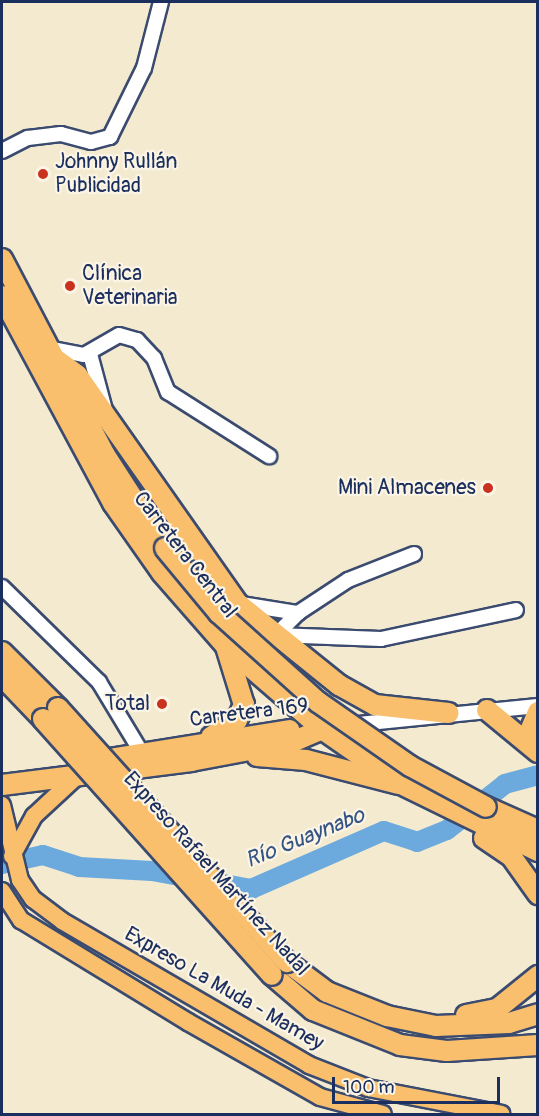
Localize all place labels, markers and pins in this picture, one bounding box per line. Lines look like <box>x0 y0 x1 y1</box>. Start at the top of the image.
place label: Johnny Rullán Publicidad <box>55 149 177 199</box>
marker: Johnny Rullán Publicidad <box>36 167 50 181</box>
place label: Clínica Veterinaria <box>82 261 177 311</box>
marker: Clínica Veterinaria <box>63 279 77 293</box>
place label: Mini Almacenes <box>338 475 476 501</box>
marker: Mini Almacenes <box>481 481 495 495</box>
place label: Total <box>105 691 150 717</box>
marker: Total <box>155 697 169 711</box>

